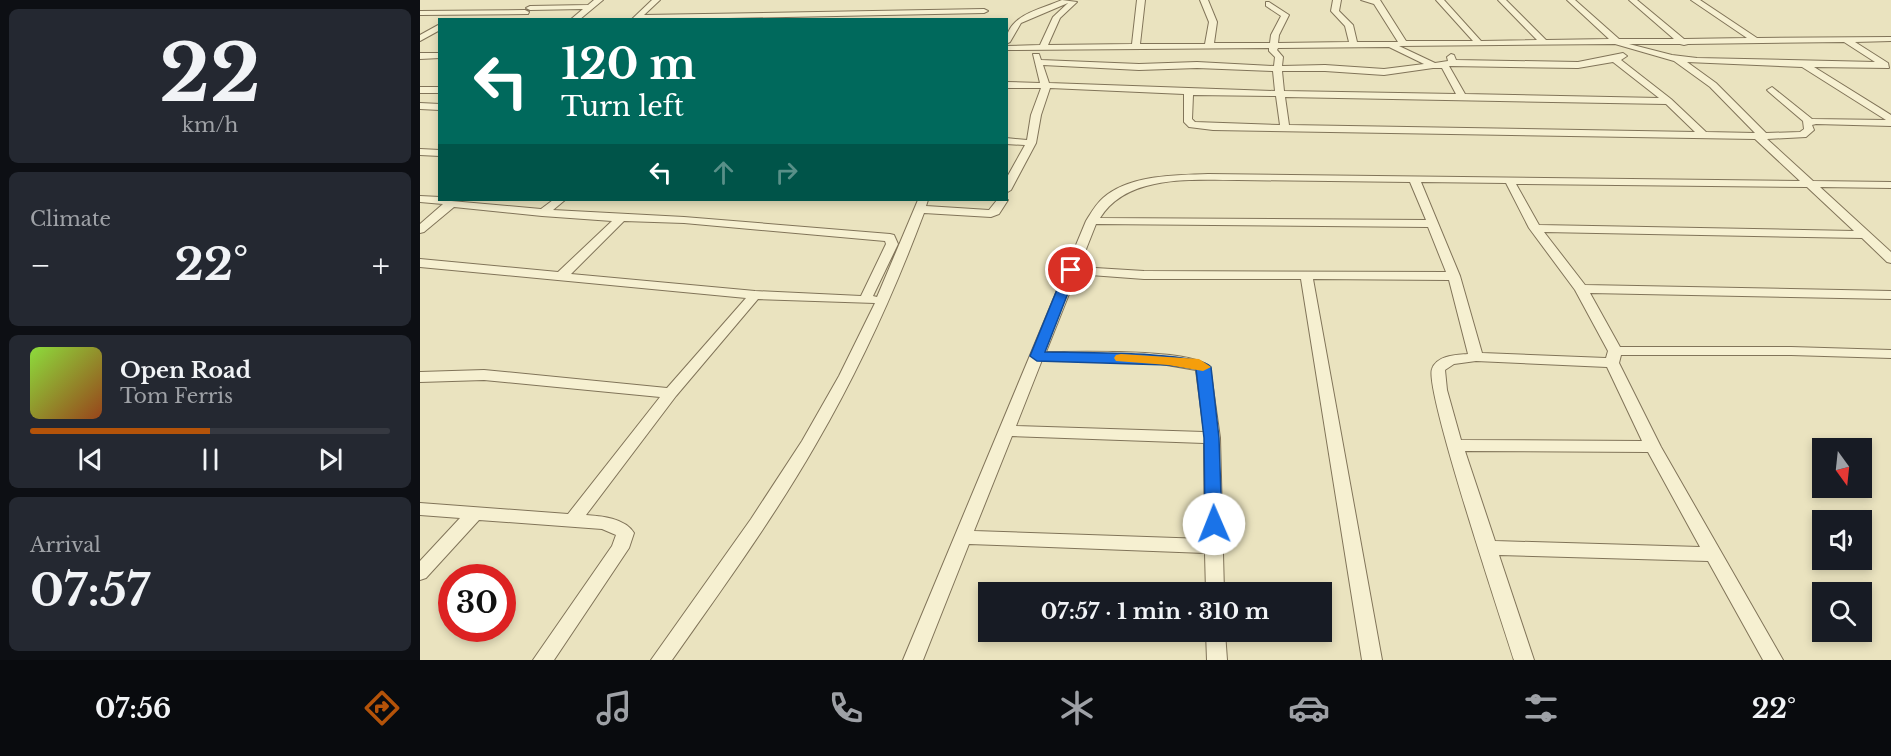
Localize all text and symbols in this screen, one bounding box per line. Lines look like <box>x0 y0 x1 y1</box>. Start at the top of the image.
text: 22 <box>159 25 261 122</box>
text: 120 m <box>561 38 696 90</box>
icon: left <box>462 42 540 120</box>
text: Turn left <box>561 90 684 123</box>
text: km/h <box>182 113 238 137</box>
icon: left <box>644 156 677 189</box>
icon: ahead <box>707 156 740 189</box>
icon: right <box>770 156 803 189</box>
text: Climate <box>30 207 111 231</box>
text: 22° <box>175 236 248 292</box>
pin <box>1045 244 1096 295</box>
text: − <box>30 245 51 286</box>
text: + <box>372 245 390 286</box>
icon: arrive <box>1054 253 1087 286</box>
text: Open Road <box>120 357 251 384</box>
text: Tom Ferris <box>120 384 233 408</box>
north arrow <box>1812 438 1872 498</box>
map controls <box>1812 438 1872 642</box>
icon: previous <box>74 443 107 476</box>
icon: pause <box>194 443 227 476</box>
icon: next <box>314 443 347 476</box>
position arrow <box>1182 492 1246 556</box>
button: sound <box>1812 510 1872 570</box>
text: Arrival <box>30 533 101 557</box>
text: 07:57 <box>30 562 150 618</box>
speed limit sign: 30 <box>438 564 516 642</box>
button: search <box>1812 582 1872 642</box>
text: 07:57 · 1 min · 310 m <box>1041 598 1269 625</box>
icon: directions <box>361 687 403 729</box>
icon: music <box>593 687 635 729</box>
icon: phone <box>825 687 867 729</box>
icon: climate <box>1056 687 1098 729</box>
icon: car <box>1288 687 1330 729</box>
icon: filters <box>1520 687 1562 729</box>
text: 07:56 <box>95 692 171 725</box>
text: 22° <box>1752 692 1796 725</box>

